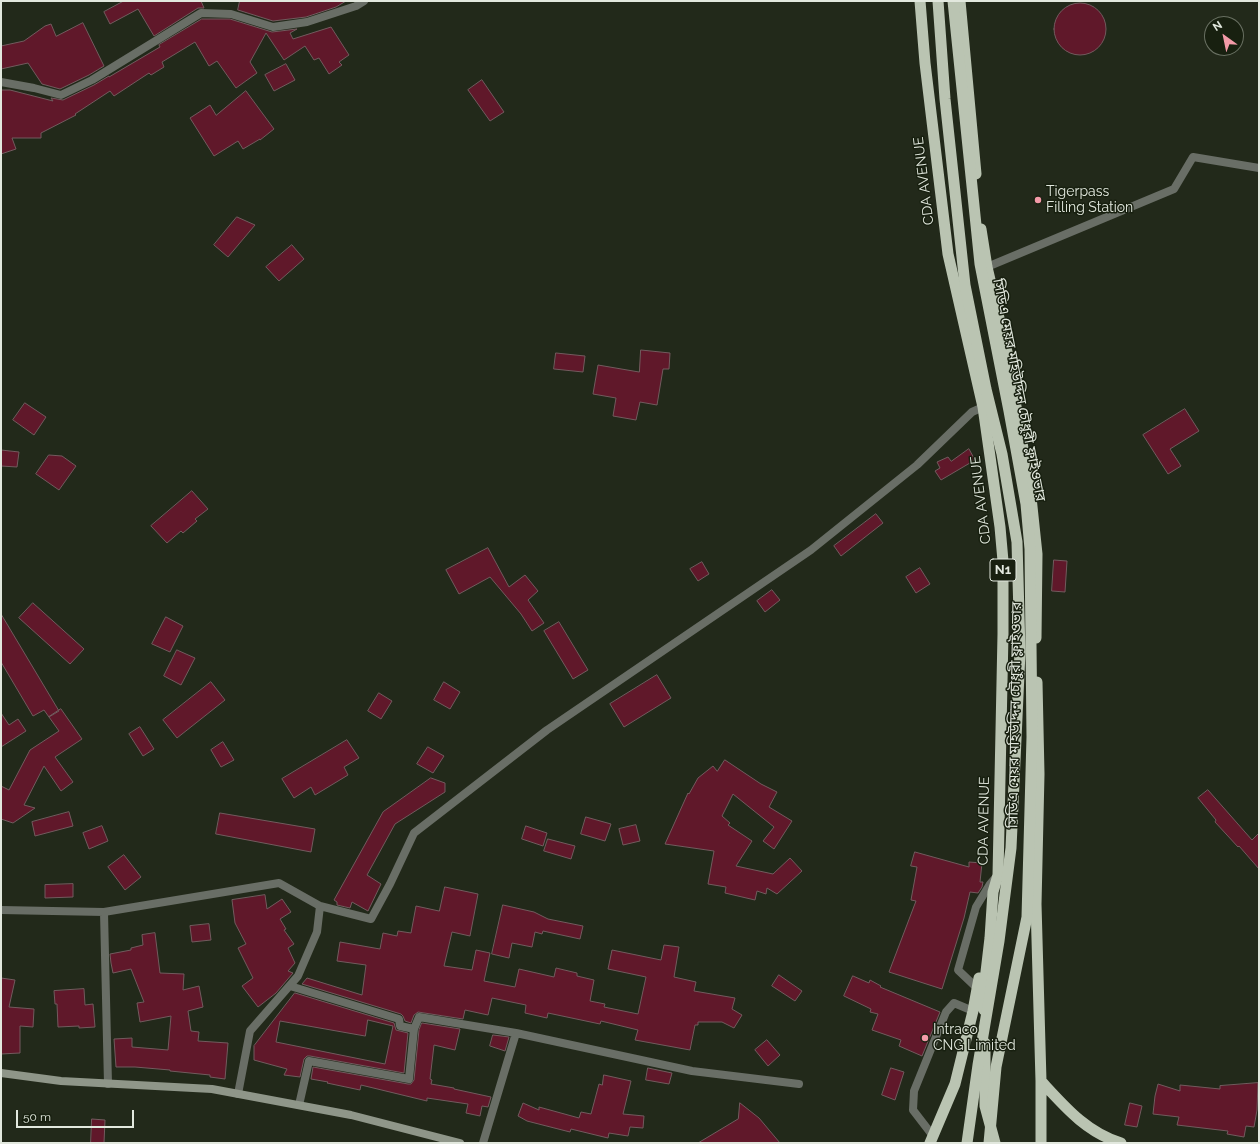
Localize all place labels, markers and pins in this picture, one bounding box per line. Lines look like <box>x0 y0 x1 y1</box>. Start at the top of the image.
place label: Tigerpass Filling Station <box>1046 184 1133 216</box>
marker: Tigerpass Filling Station <box>1033 195 1043 205</box>
place label: Intraco CNG Limited <box>933 1022 1016 1054</box>
marker: Intraco CNG Limited <box>920 1033 930 1043</box>

